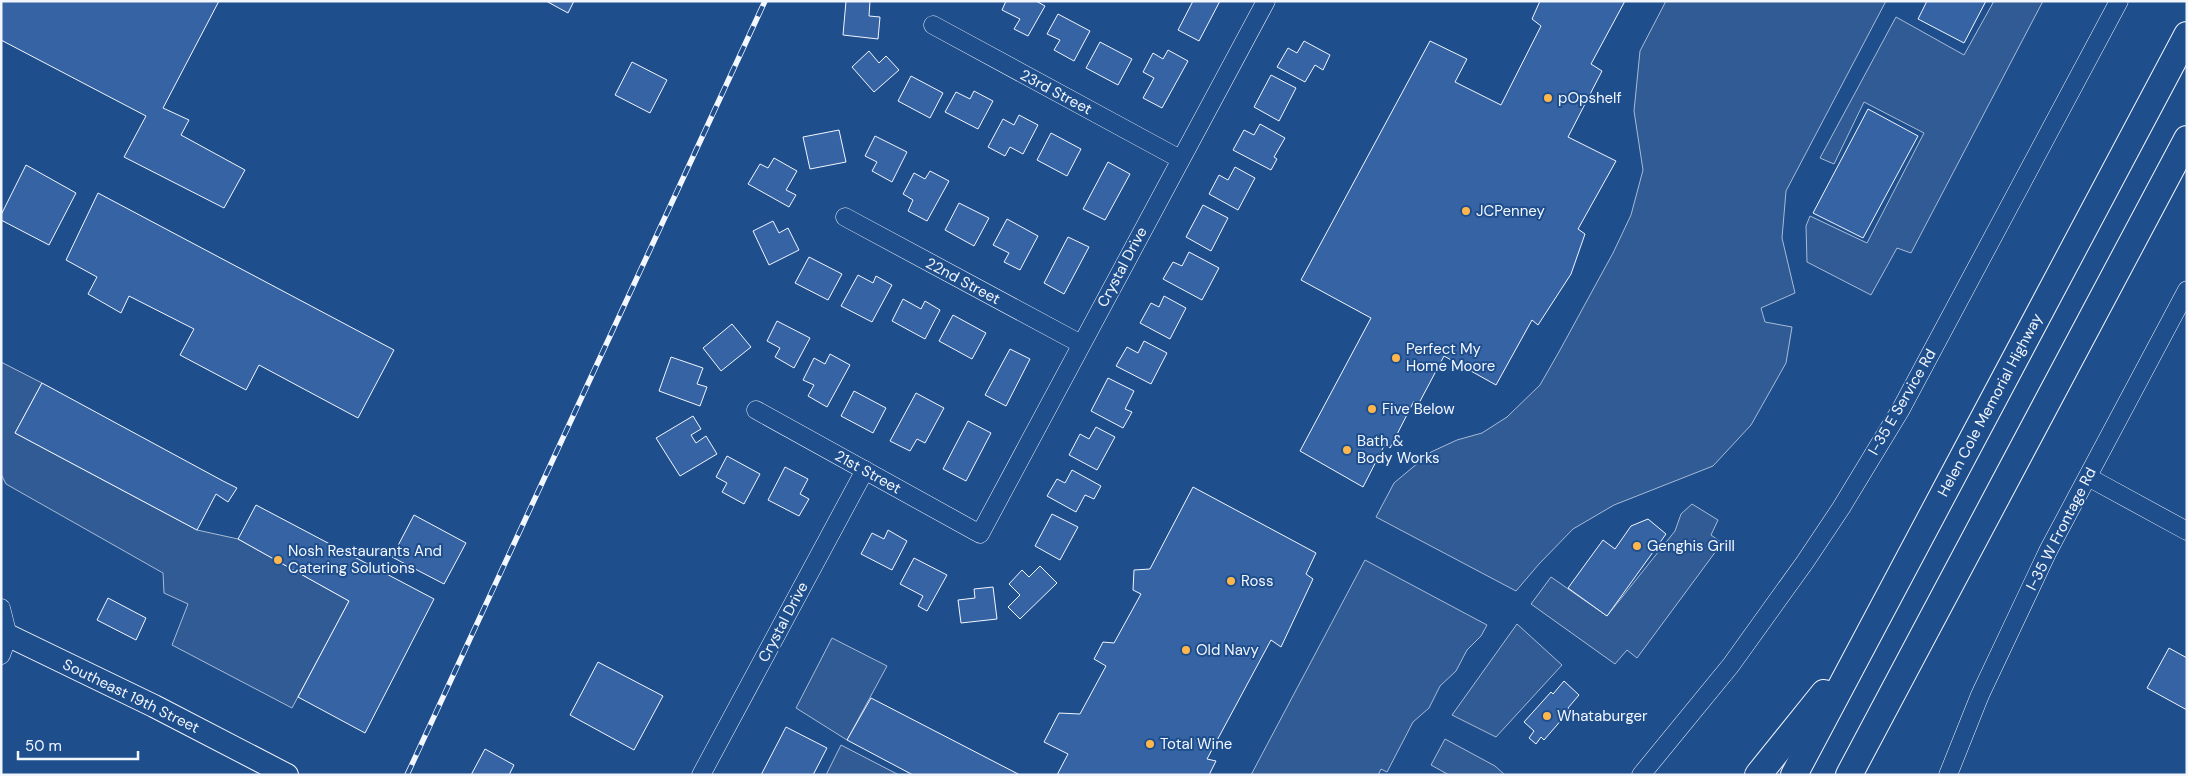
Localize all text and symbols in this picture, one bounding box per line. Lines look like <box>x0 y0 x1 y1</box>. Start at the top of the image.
street label: 23rd Street <box>1017 65 1096 119</box>
place label: pOpshelf <box>1558 88 1622 108</box>
marker: pOpshelf <box>1542 92 1554 104</box>
place label: JCPenney <box>1476 201 1545 221</box>
marker: JCPenney <box>1460 205 1472 217</box>
street label: Crystal Drive <box>1092 223 1152 311</box>
street label: 22nd Street <box>922 253 1004 309</box>
street label: Helen Cole Memorial Highway <box>1933 309 2047 500</box>
place label: Perfect My Home Moore <box>1406 339 1495 376</box>
street label: I-35 E Service Rd <box>1864 345 1940 459</box>
marker: Perfect My Home Moore <box>1390 352 1402 364</box>
place label: Five Below <box>1382 399 1455 419</box>
marker: Five Below <box>1366 403 1378 415</box>
place label: Bath & Body Works <box>1357 431 1440 468</box>
marker: Bath & Body Works <box>1341 444 1353 456</box>
street label: 21st Street <box>831 446 905 498</box>
street label: I-35 W Frontage Rd <box>2021 464 2101 594</box>
place label: Genghis Grill <box>1647 536 1735 556</box>
marker: Genghis Grill <box>1631 540 1643 552</box>
place label: Nosh Restaurants And Catering Solutions <box>288 541 442 578</box>
marker: Nosh Restaurants And Catering Solutions <box>272 554 284 566</box>
place label: Ross <box>1241 571 1273 591</box>
marker: Ross <box>1225 575 1237 587</box>
street label: Crystal Drive <box>753 578 813 666</box>
place label: Old Navy <box>1196 640 1259 660</box>
marker: Old Navy <box>1180 644 1192 656</box>
street label: Southeast 19th Street <box>59 654 203 738</box>
place label: Whataburger <box>1557 706 1648 726</box>
marker: Whataburger <box>1541 710 1553 722</box>
scale bar <box>18 728 138 760</box>
place label: Total Wine <box>1160 734 1232 754</box>
text: 50 m <box>25 736 62 756</box>
marker: Total Wine <box>1144 738 1156 750</box>

